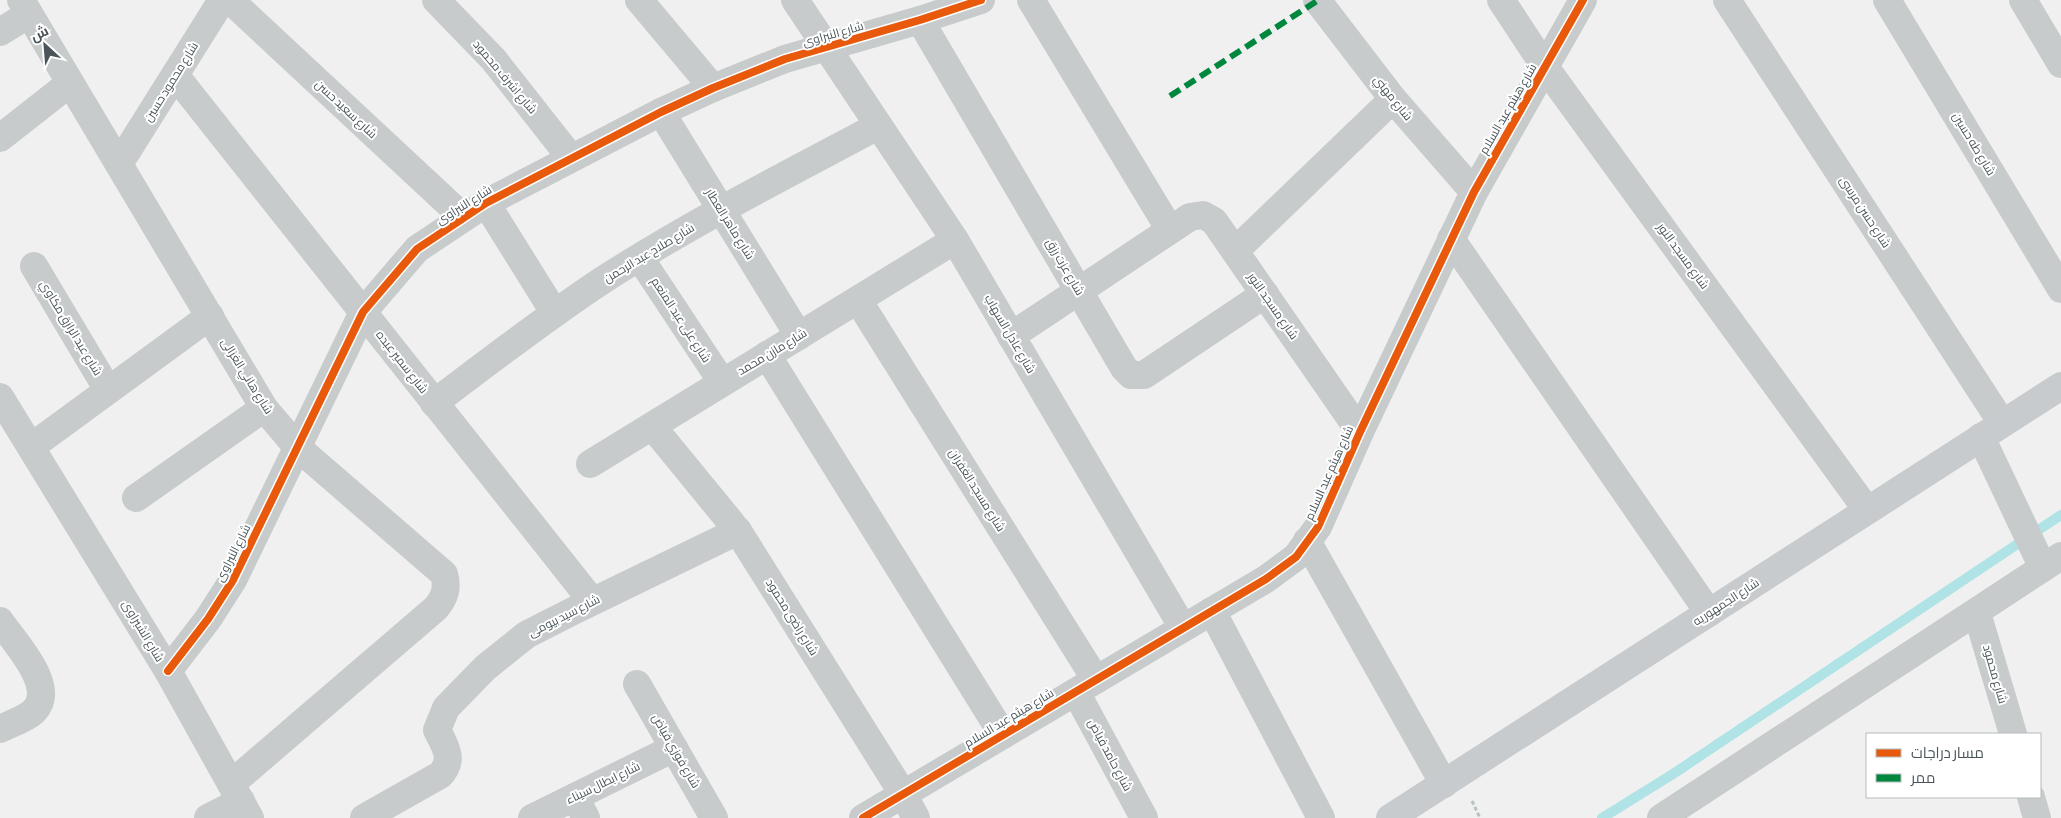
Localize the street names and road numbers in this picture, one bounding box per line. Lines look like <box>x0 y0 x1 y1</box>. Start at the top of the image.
street label: شارع النبراوى <box>801 19 865 50</box>
street label: شارع اشرف محمود <box>470 38 540 117</box>
street label: شارع محمود حسين <box>141 40 202 125</box>
street label: شارع هيثم عبد السلام <box>1476 61 1541 157</box>
street label: شارع مهني <box>1368 73 1415 125</box>
street label: شارع سعيد حسن <box>312 77 380 142</box>
street label: شارع طه حسين <box>1949 110 1998 179</box>
street label: شارع حسن مرسى <box>1836 174 1893 251</box>
street label: شارع النبراوى <box>434 182 495 228</box>
street label: شارع ماهر العطار <box>701 185 757 263</box>
street label: شارع مسجد النور <box>1653 219 1712 292</box>
street label: شارع صلاح عبد الرحمن <box>601 220 697 286</box>
street label: شارع عزت رزق <box>1042 236 1087 299</box>
street label: شارع مسجد النور <box>1243 269 1301 343</box>
street label: شارع على عبد المنعم <box>647 275 714 366</box>
street label: شارع عبد الرازق مكاوي <box>34 278 105 380</box>
street label: شارع عادل السهاب <box>981 292 1038 376</box>
street label: شارع مازن محمد <box>735 326 810 379</box>
street label: شارع سمير عبده <box>372 328 431 397</box>
street label: شارع هاني الغزالى <box>216 336 276 418</box>
street label: شارع هيثم عبد السلام <box>1302 423 1357 523</box>
street label: شارع مسجد الغفران <box>945 446 1008 535</box>
street label: شارع النبراوى <box>213 522 254 585</box>
street label: شارع الجمهوريه <box>1690 575 1762 629</box>
street label: شارع راضى محمود <box>762 576 821 659</box>
street label: شارع سيد بيومى <box>526 592 603 641</box>
street label: شارع الشبراوى <box>118 598 167 665</box>
street label: شارع محمود <box>1979 643 2010 705</box>
street label: شارع هيثم عبد السلام <box>962 686 1057 751</box>
street label: شارع فوزي فياض <box>647 711 703 792</box>
street label: شارع حامد فياض <box>1084 717 1135 794</box>
street label: شارع ابطال سيناء <box>564 759 643 808</box>

